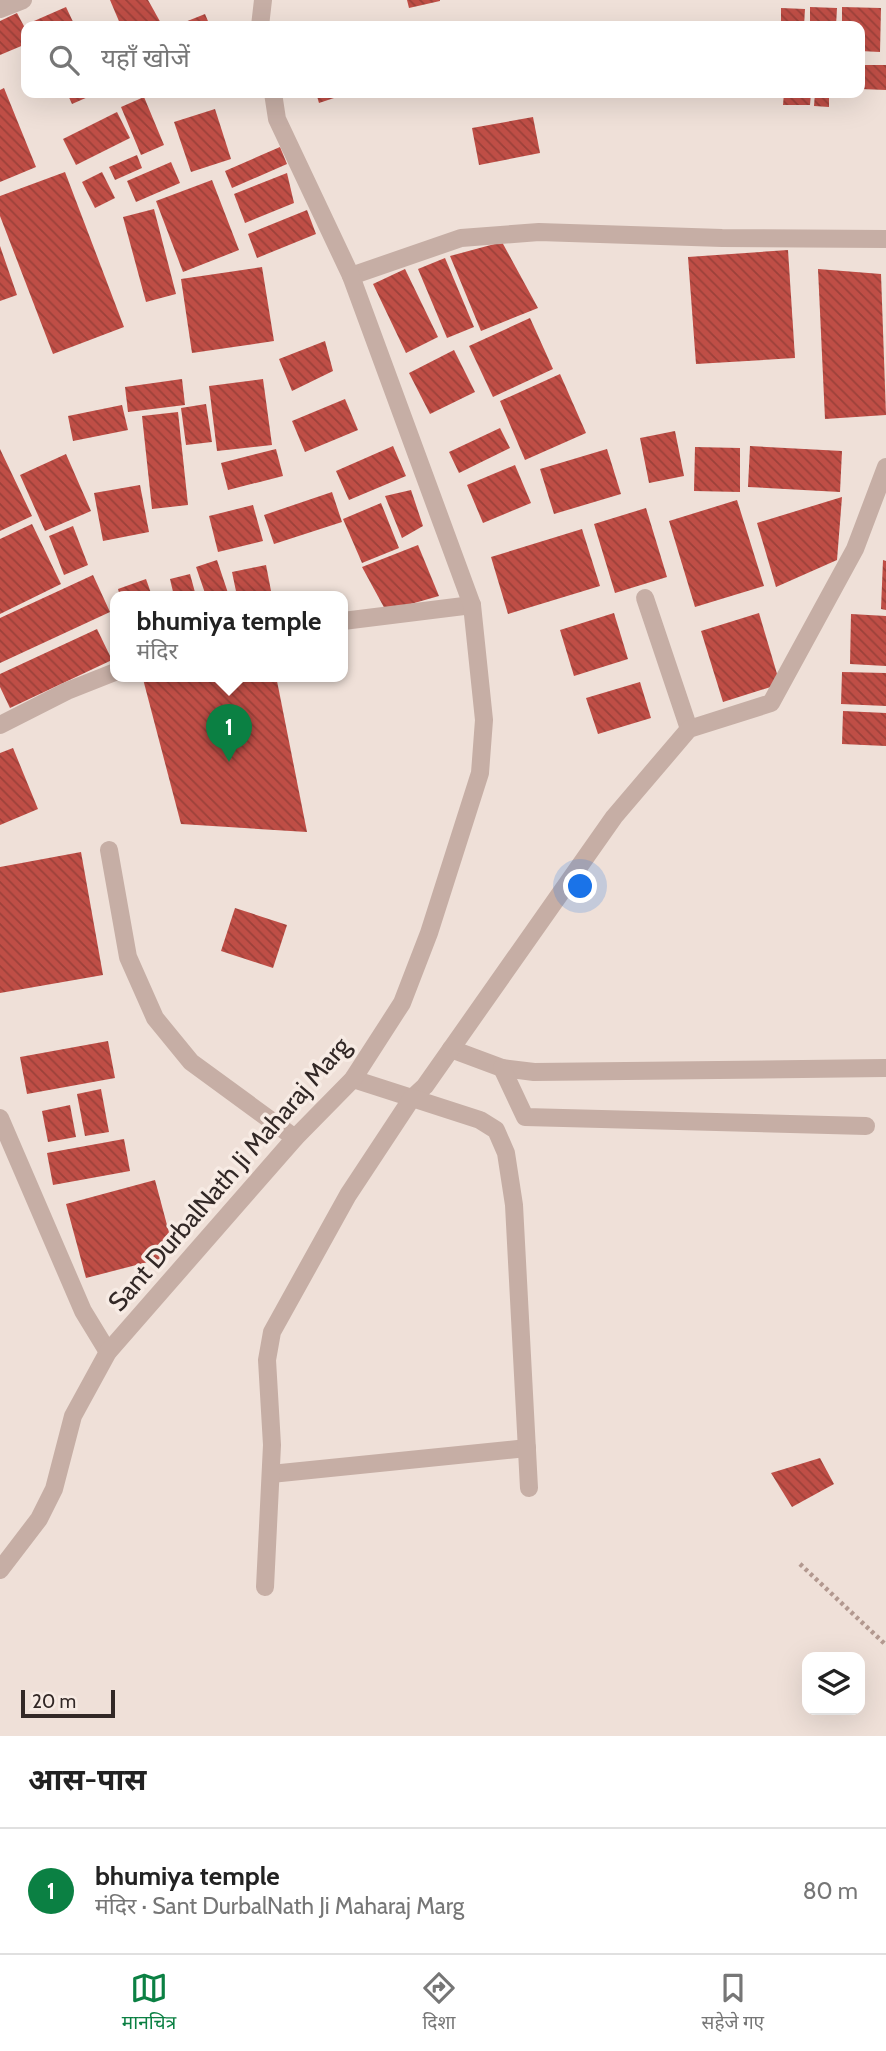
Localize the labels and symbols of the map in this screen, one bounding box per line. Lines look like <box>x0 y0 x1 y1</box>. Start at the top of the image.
pin: 1 <box>206 704 252 762</box>
your location <box>563 869 597 903</box>
street label: Sant DurbalNath Ji Maharaj Marg <box>101 1030 358 1318</box>
scale bar <box>21 1687 116 1719</box>

